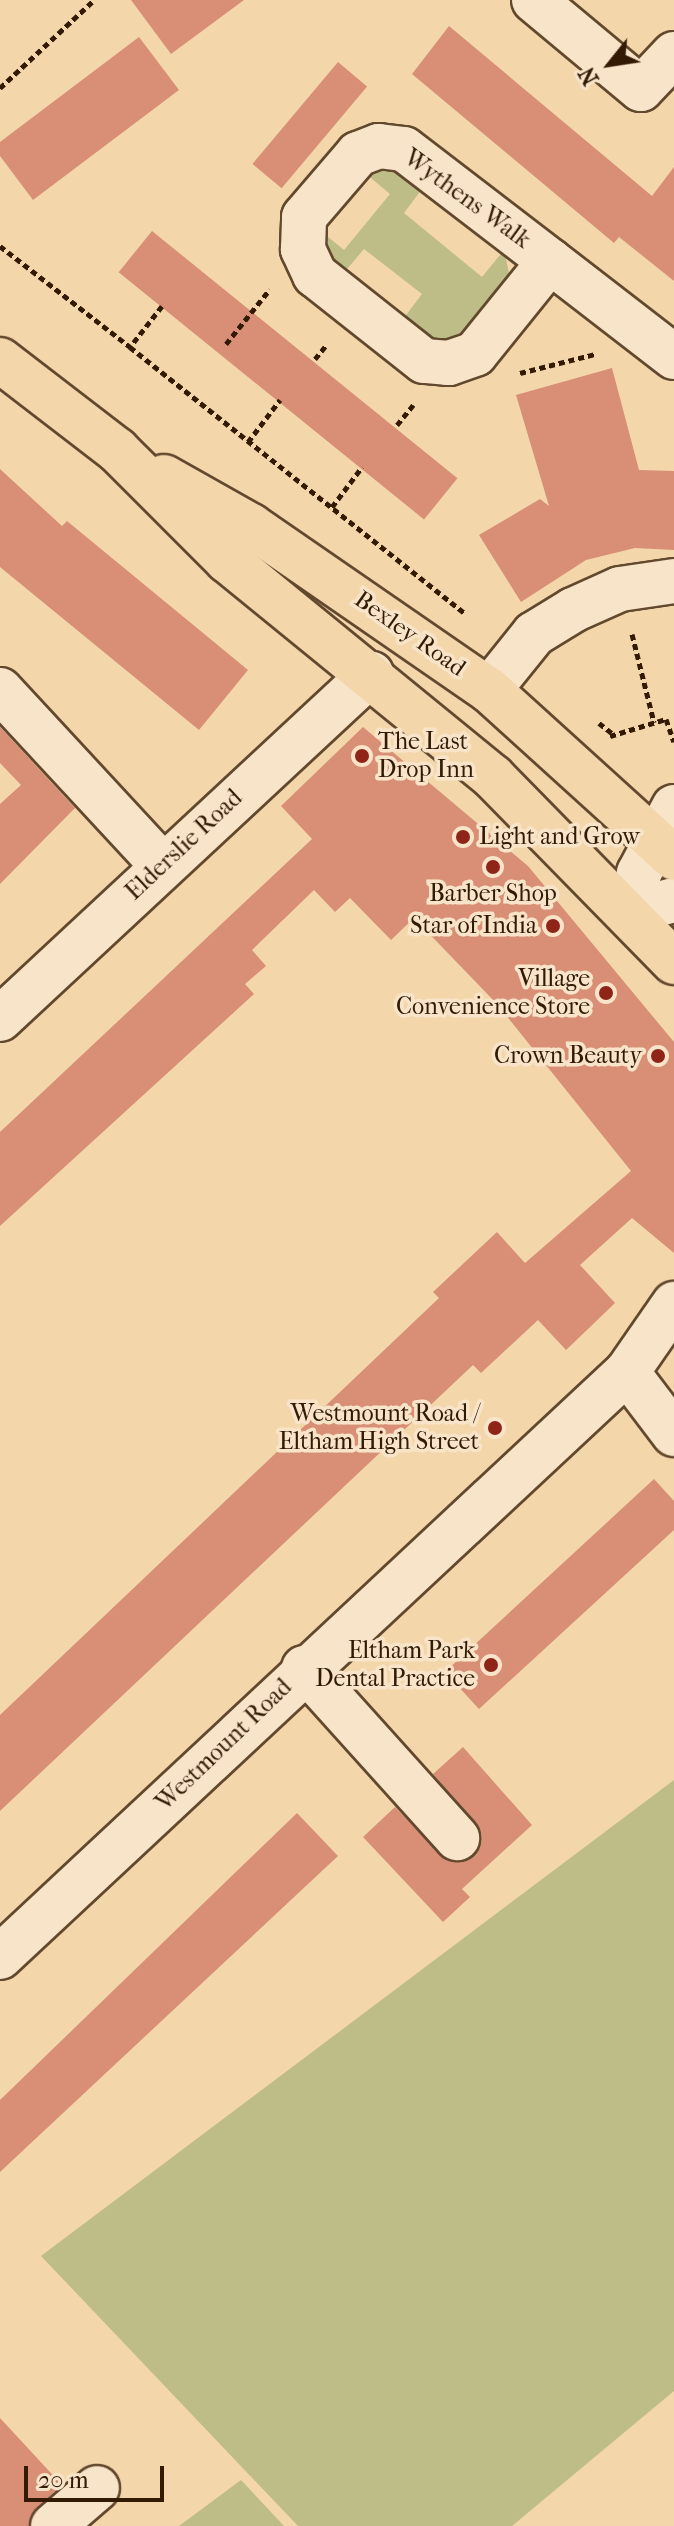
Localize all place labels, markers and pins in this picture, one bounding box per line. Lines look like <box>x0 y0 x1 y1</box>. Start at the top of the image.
place label: The Last Drop Inn <box>378 728 474 784</box>
marker: The Last Drop Inn <box>353 747 371 765</box>
place label: Light and Grow <box>479 823 640 851</box>
marker: Light and Grow <box>454 828 472 846</box>
marker: Barber Shop <box>484 858 502 876</box>
place label: Barber Shop <box>429 880 557 908</box>
place label: Star of India <box>410 912 537 940</box>
marker: Star of India <box>544 917 562 935</box>
place label: Village Convenience Store <box>396 965 590 1021</box>
marker: Village Convenience Store <box>597 984 615 1002</box>
place label: Crown Beauty <box>494 1042 642 1070</box>
marker: Crown Beauty <box>649 1047 667 1065</box>
place label: Westmount Road / Eltham High Street <box>279 1400 479 1456</box>
marker: Westmount Road / Eltham High Street <box>486 1419 504 1437</box>
place label: Eltham Park Dental Practice <box>315 1637 475 1693</box>
marker: Eltham Park Dental Practice <box>482 1656 500 1674</box>

